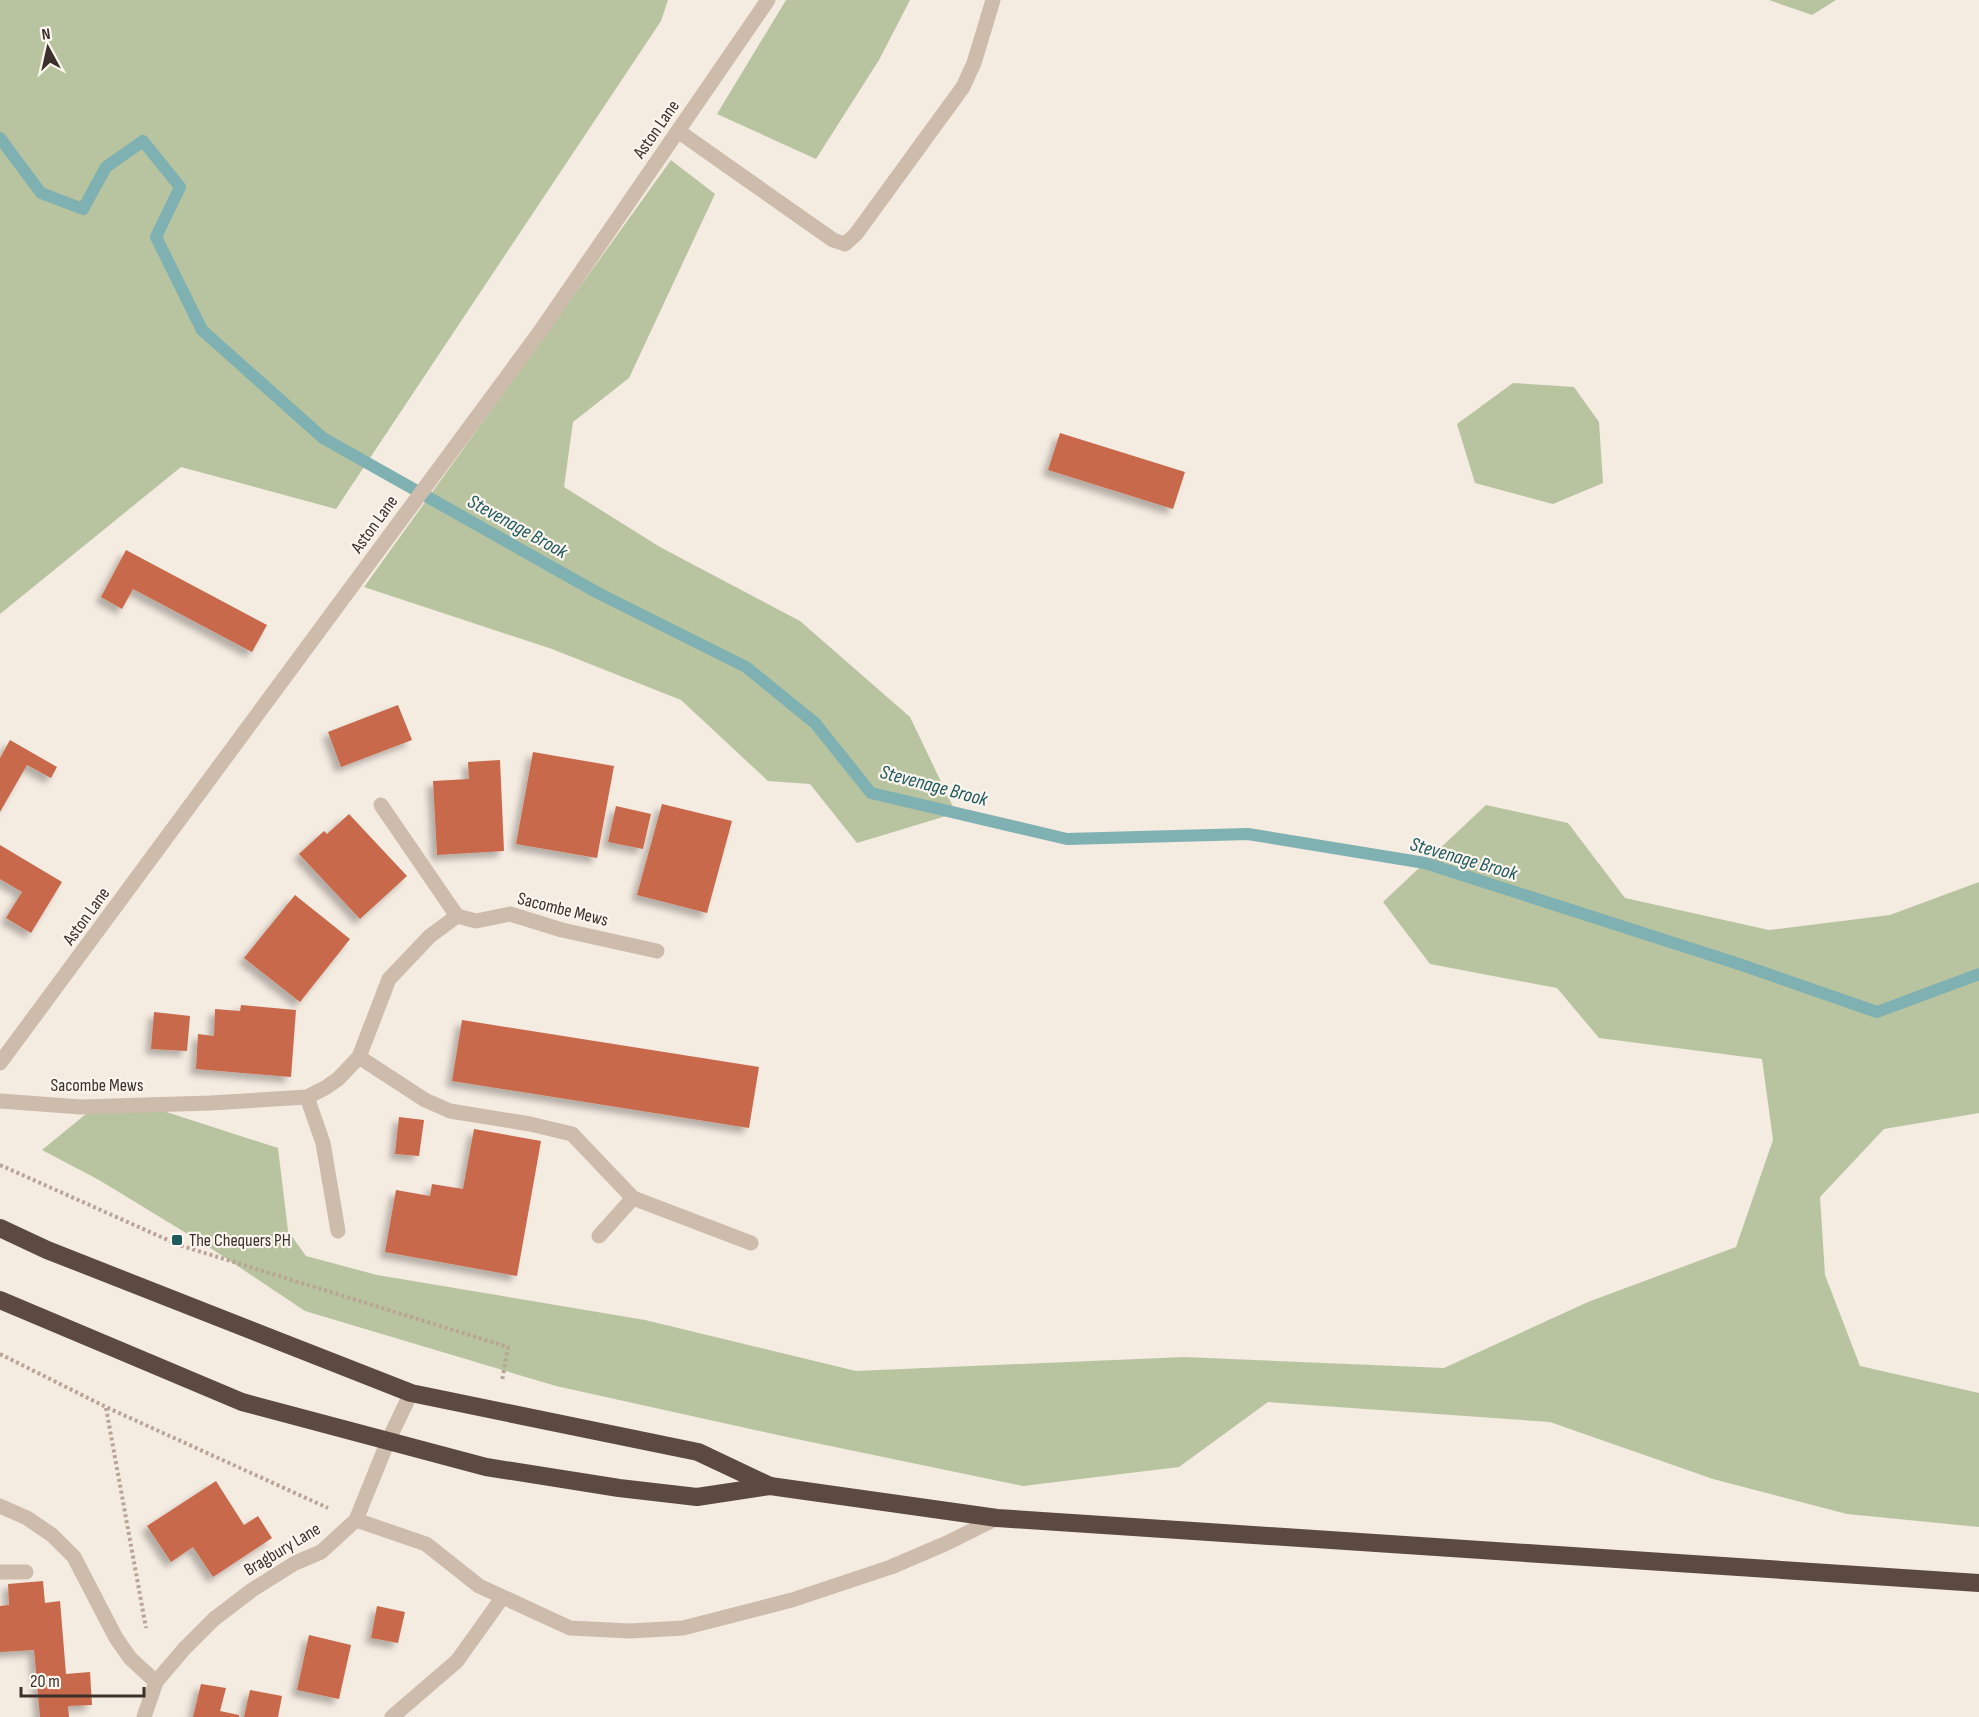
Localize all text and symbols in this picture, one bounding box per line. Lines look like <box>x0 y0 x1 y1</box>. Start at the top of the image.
north arrow <box>18 18 78 78</box>
text: N <box>41 25 52 45</box>
street label: Aston Lane <box>628 96 684 163</box>
water label: Stevenage Brook <box>463 490 572 564</box>
street label: Aston Lane <box>346 491 402 558</box>
water label: Stevenage Brook <box>877 760 991 812</box>
water label: Stevenage Brook <box>1407 832 1521 886</box>
street label: Aston Lane <box>58 883 114 950</box>
street label: Sacombe Mews <box>515 888 610 931</box>
street label: Sacombe Mews <box>51 1075 143 1096</box>
place label: The Chequers PH <box>189 1230 291 1251</box>
marker: The Chequers PH <box>170 1233 184 1247</box>
street label: Bragbury Lane <box>240 1518 324 1580</box>
scale bar <box>21 1660 144 1698</box>
text: 20 m <box>30 1671 60 1692</box>

